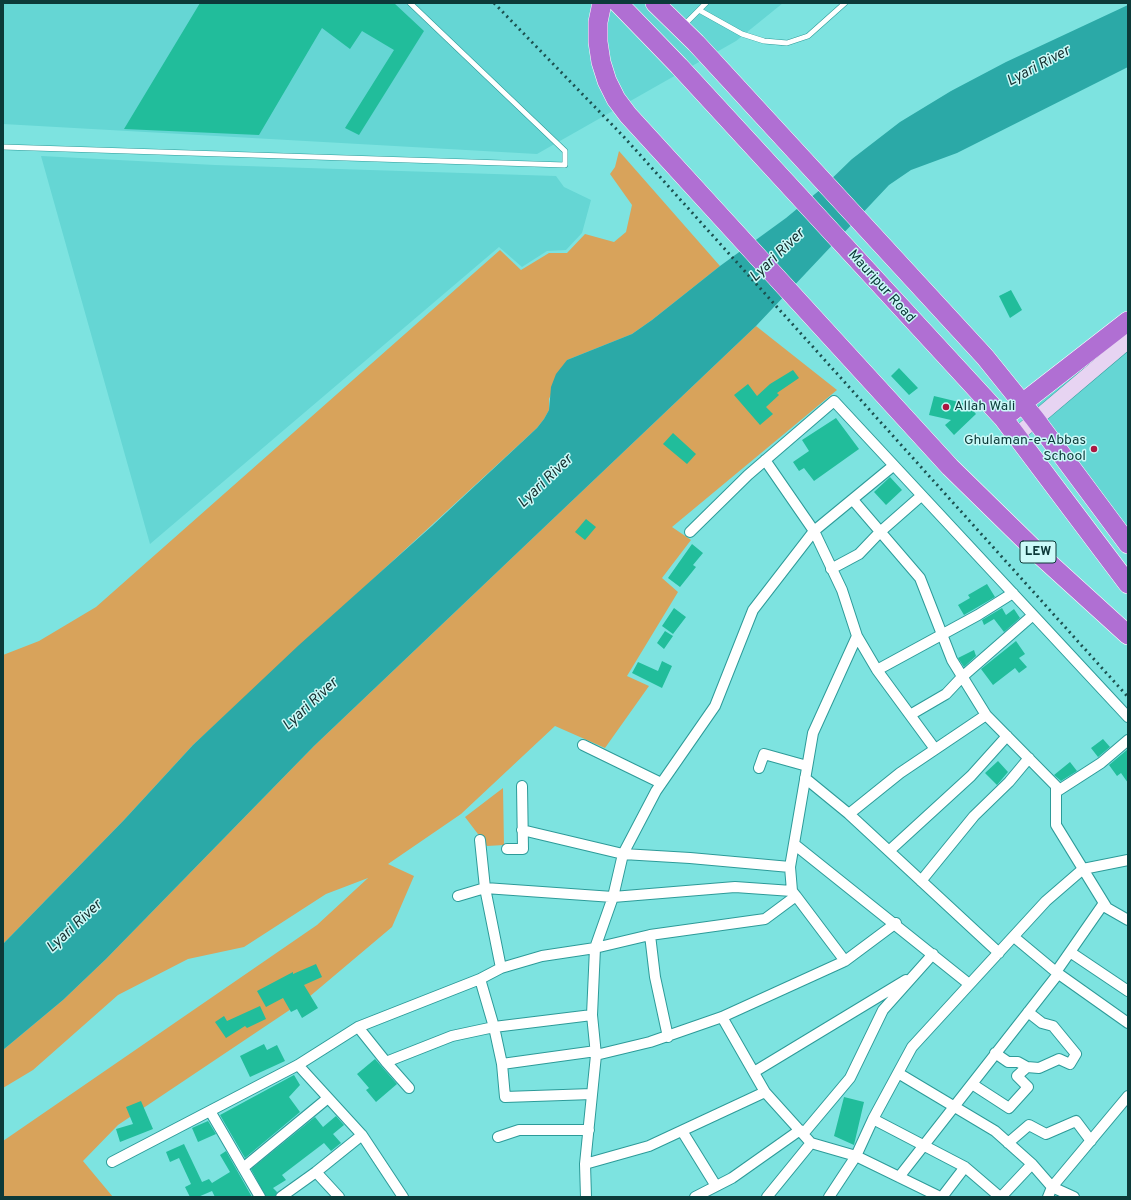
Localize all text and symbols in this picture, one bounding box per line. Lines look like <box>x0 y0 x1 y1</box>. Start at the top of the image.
water label: Lyari River <box>1004 43 1074 91</box>
water label: Lyari River <box>747 225 809 287</box>
street label: Mauripur Road <box>844 247 918 327</box>
place label: Allah Wali <box>954 399 1015 415</box>
marker: Allah Wali <box>941 402 951 412</box>
place label: Ghulaman-e-Abbas School <box>964 433 1086 466</box>
marker: Ghulaman-e-Abbas School <box>1089 444 1099 454</box>
water label: Lyari River <box>515 451 577 513</box>
road number: LEW <box>1020 541 1056 563</box>
water label: Lyari River <box>279 675 343 735</box>
water label: Lyari River <box>43 897 107 957</box>

